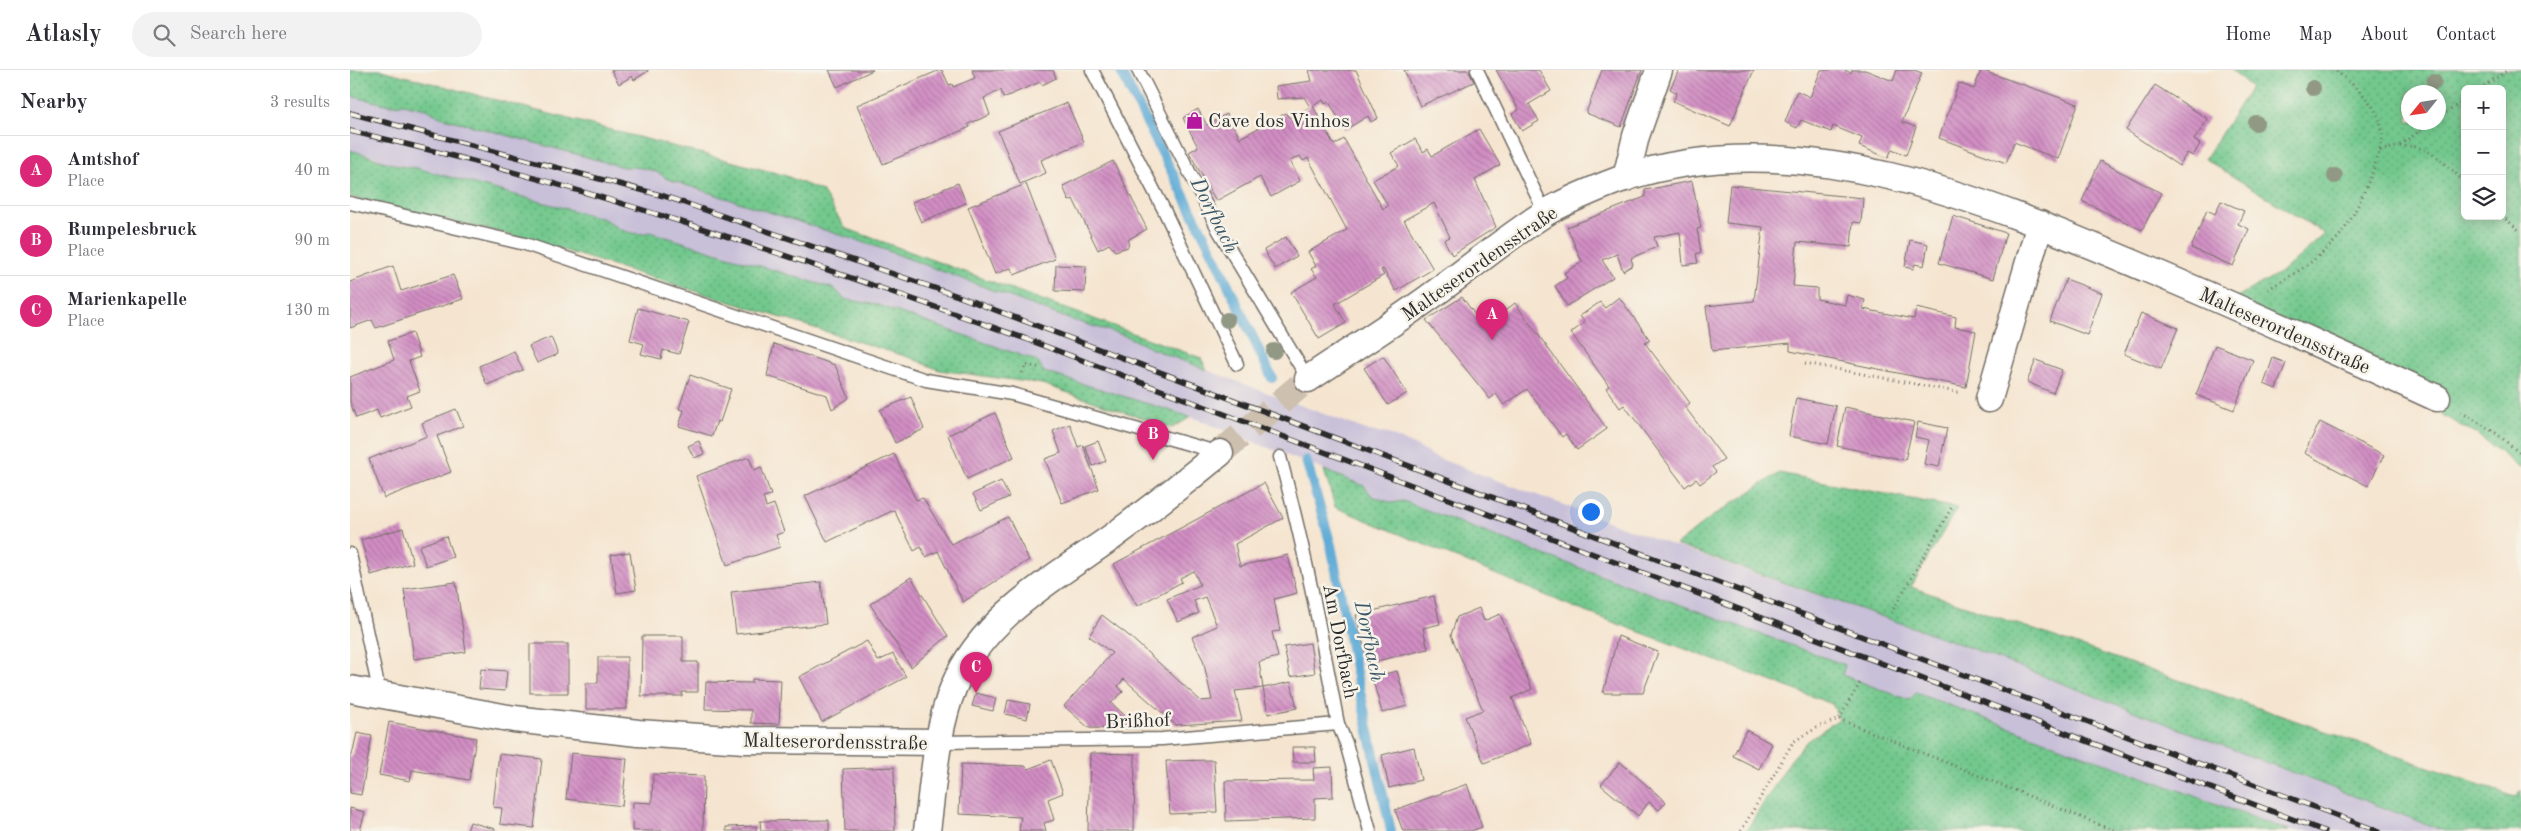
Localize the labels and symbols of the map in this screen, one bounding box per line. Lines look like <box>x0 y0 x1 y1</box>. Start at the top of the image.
north arrow <box>2401 85 2446 130</box>
shop icon: Cave dos Vinhos <box>1184 110 1204 130</box>
place label: Cave dos Vinhos <box>1208 112 1350 132</box>
water label: Dorfbach <box>1185 173 1242 257</box>
street label: Malteserordensstraße <box>1399 203 1562 326</box>
street label: Malteserordensstraße <box>2196 285 2373 379</box>
pin: A <box>1476 299 1508 340</box>
pin: B <box>1137 419 1169 460</box>
your location <box>1578 499 1604 525</box>
street label: Am Dorfbach <box>1318 582 1360 701</box>
water label: Dorfbach <box>1350 598 1387 684</box>
pin: C <box>960 652 992 693</box>
street label: Brißhof <box>1105 711 1172 733</box>
street label: Malteserordensstraße <box>742 731 928 755</box>

